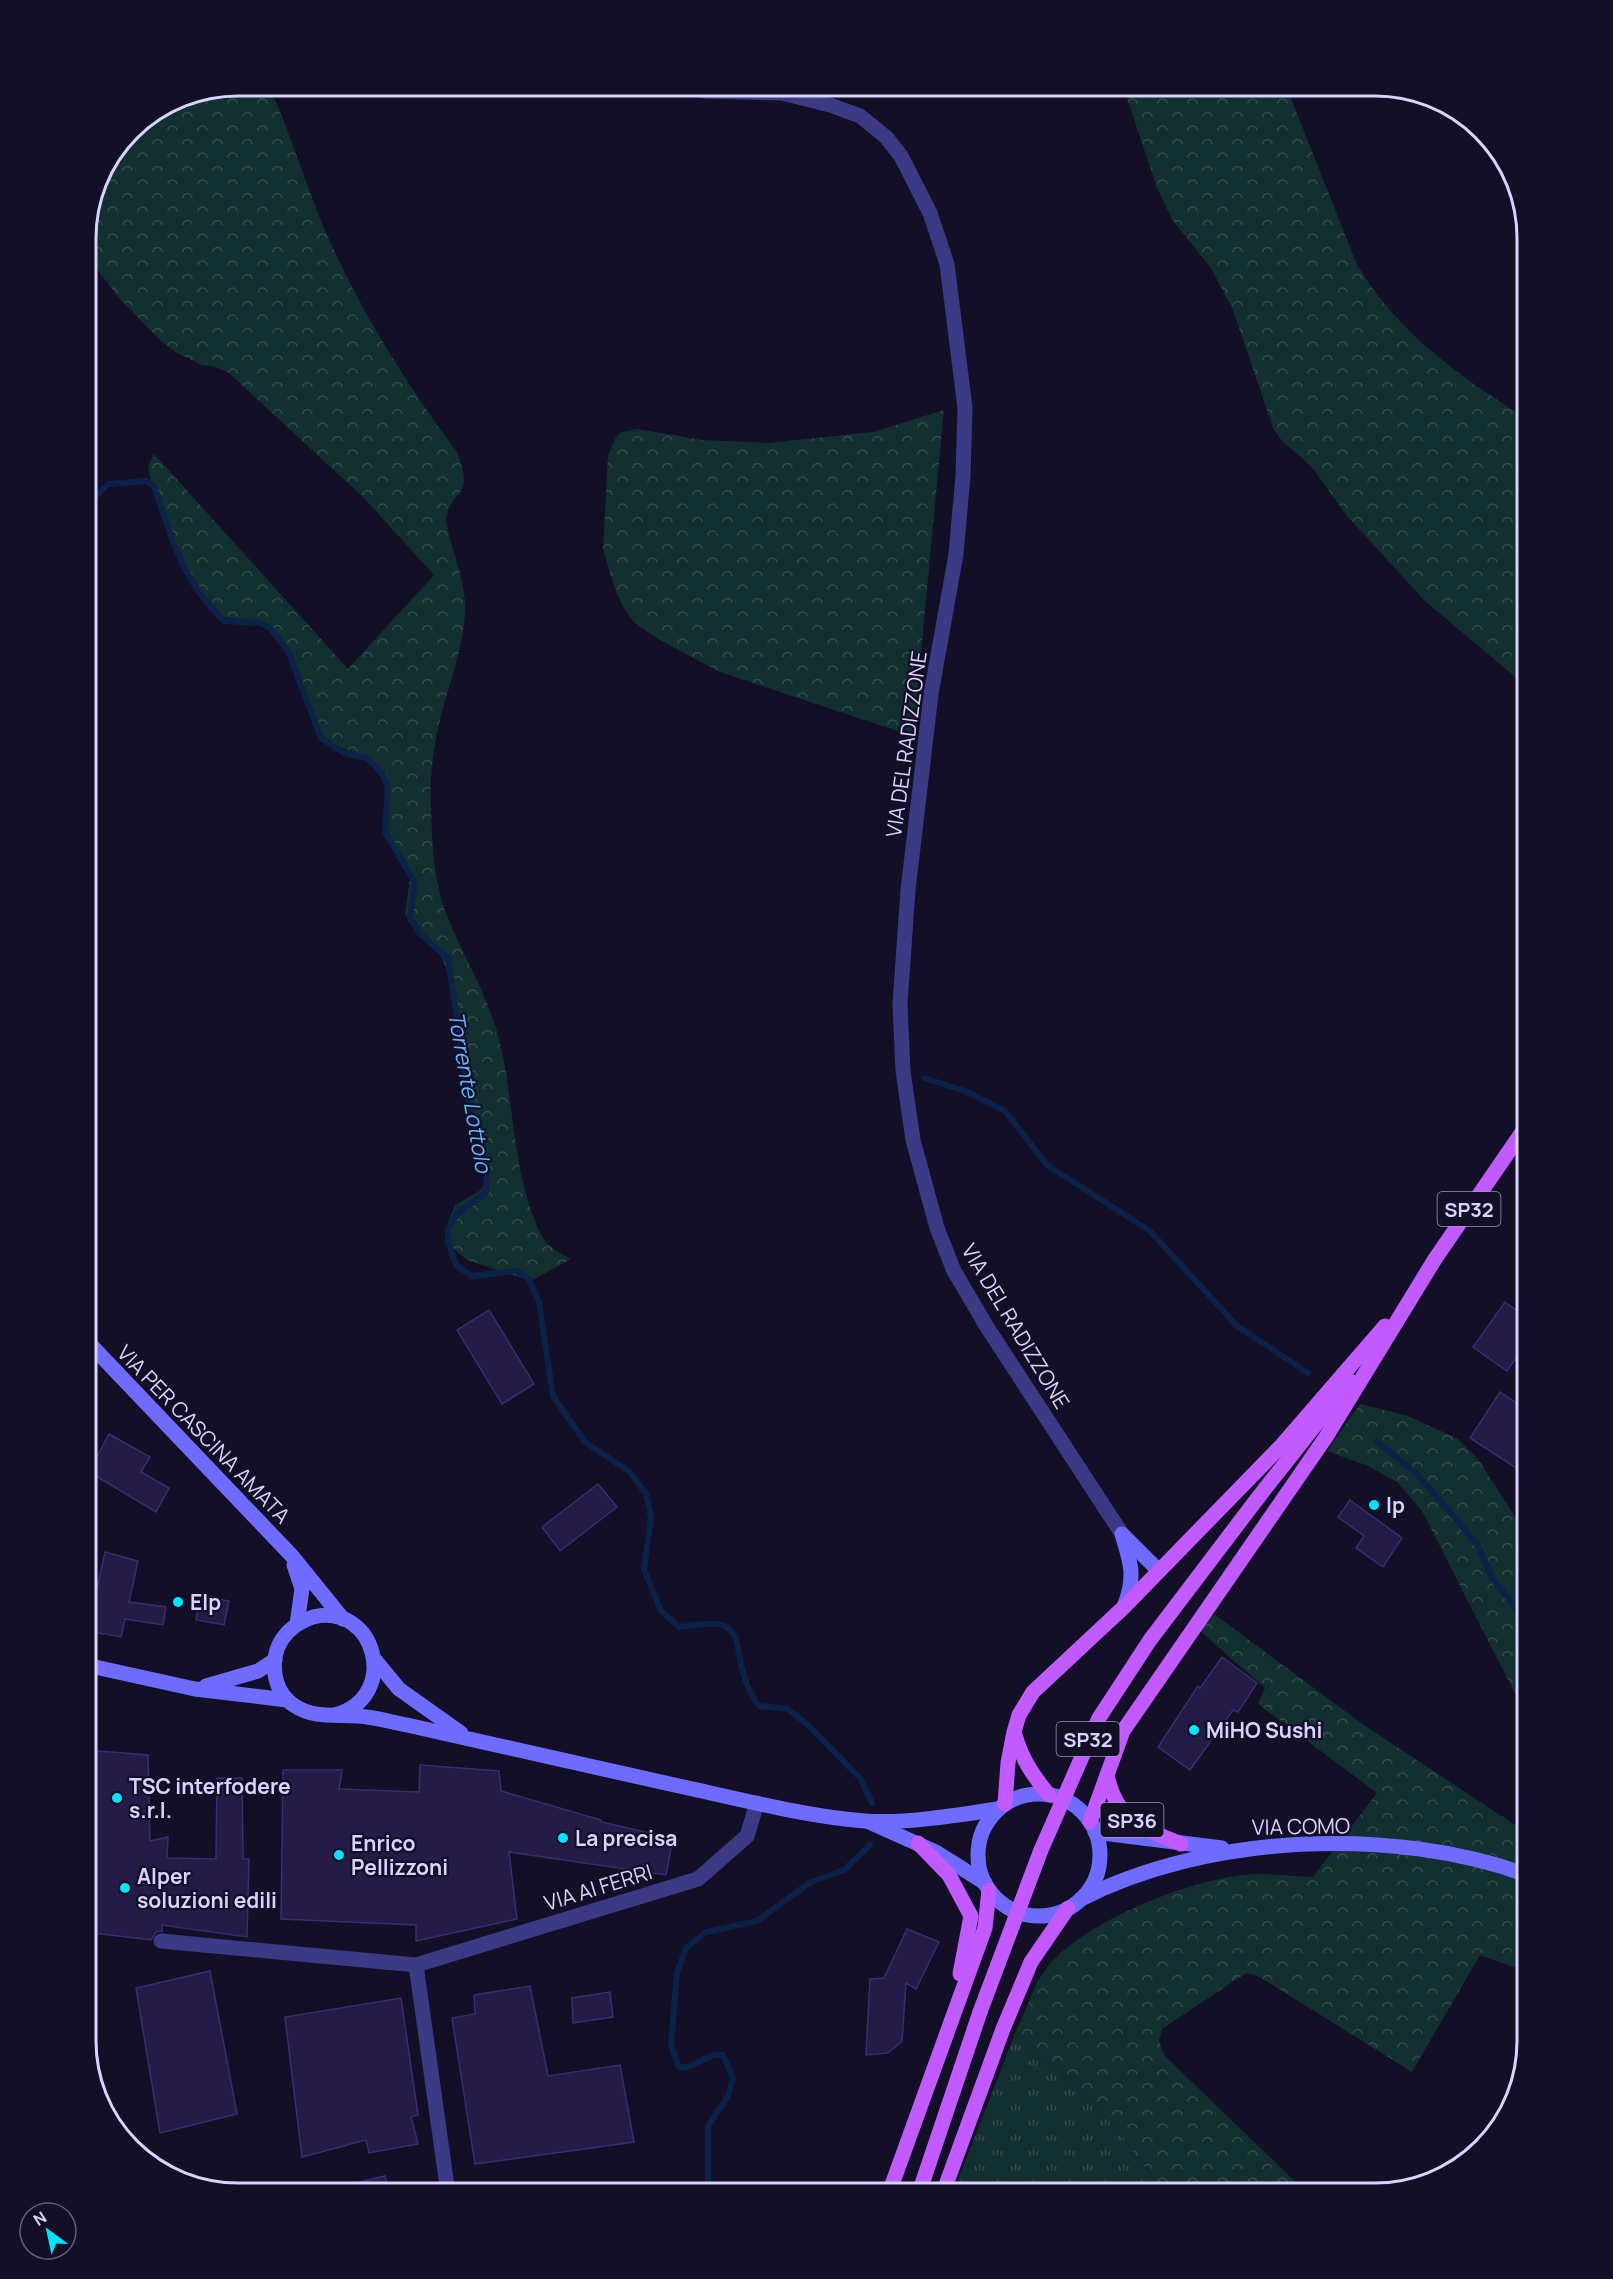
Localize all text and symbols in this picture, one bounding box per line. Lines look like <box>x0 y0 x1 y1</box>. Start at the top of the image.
street label: VIA DEL RADIZZONE <box>879 649 933 839</box>
water label: Torrente Lottolo <box>441 1009 499 1177</box>
road number: SP32 <box>1438 1192 1500 1226</box>
street label: VIA DEL RADIZZONE <box>956 1238 1076 1414</box>
street label: VIA PER CASCINA AMATA <box>111 1339 297 1529</box>
place label: Ip <box>1386 1491 1405 1519</box>
marker: Ip <box>1367 1498 1381 1512</box>
place label: Elp <box>190 1588 221 1616</box>
marker: Elp <box>171 1595 185 1609</box>
place label: MiHO Sushi <box>1206 1716 1322 1744</box>
road number: SP32 <box>1056 1722 1120 1756</box>
marker: MiHO Sushi <box>1187 1723 1201 1737</box>
place label: TSC interfodere s.r.l. <box>129 1772 291 1824</box>
marker: TSC interfodere s.r.l. <box>110 1791 124 1805</box>
road number: SP36 <box>1100 1803 1164 1837</box>
street label: VIA COMO <box>1252 1811 1350 1841</box>
place label: La precisa <box>575 1824 677 1852</box>
place label: Enrico Pellizzoni <box>351 1829 448 1881</box>
marker: La precisa <box>556 1831 570 1845</box>
marker: Enrico Pellizzoni <box>332 1848 346 1862</box>
street label: VIA AI FERRI <box>541 1857 655 1917</box>
place label: Alper soluzioni edili <box>137 1862 277 1914</box>
marker: Alper soluzioni edili <box>118 1881 132 1895</box>
north arrow <box>18 2201 78 2261</box>
text: N <box>29 2206 51 2231</box>

